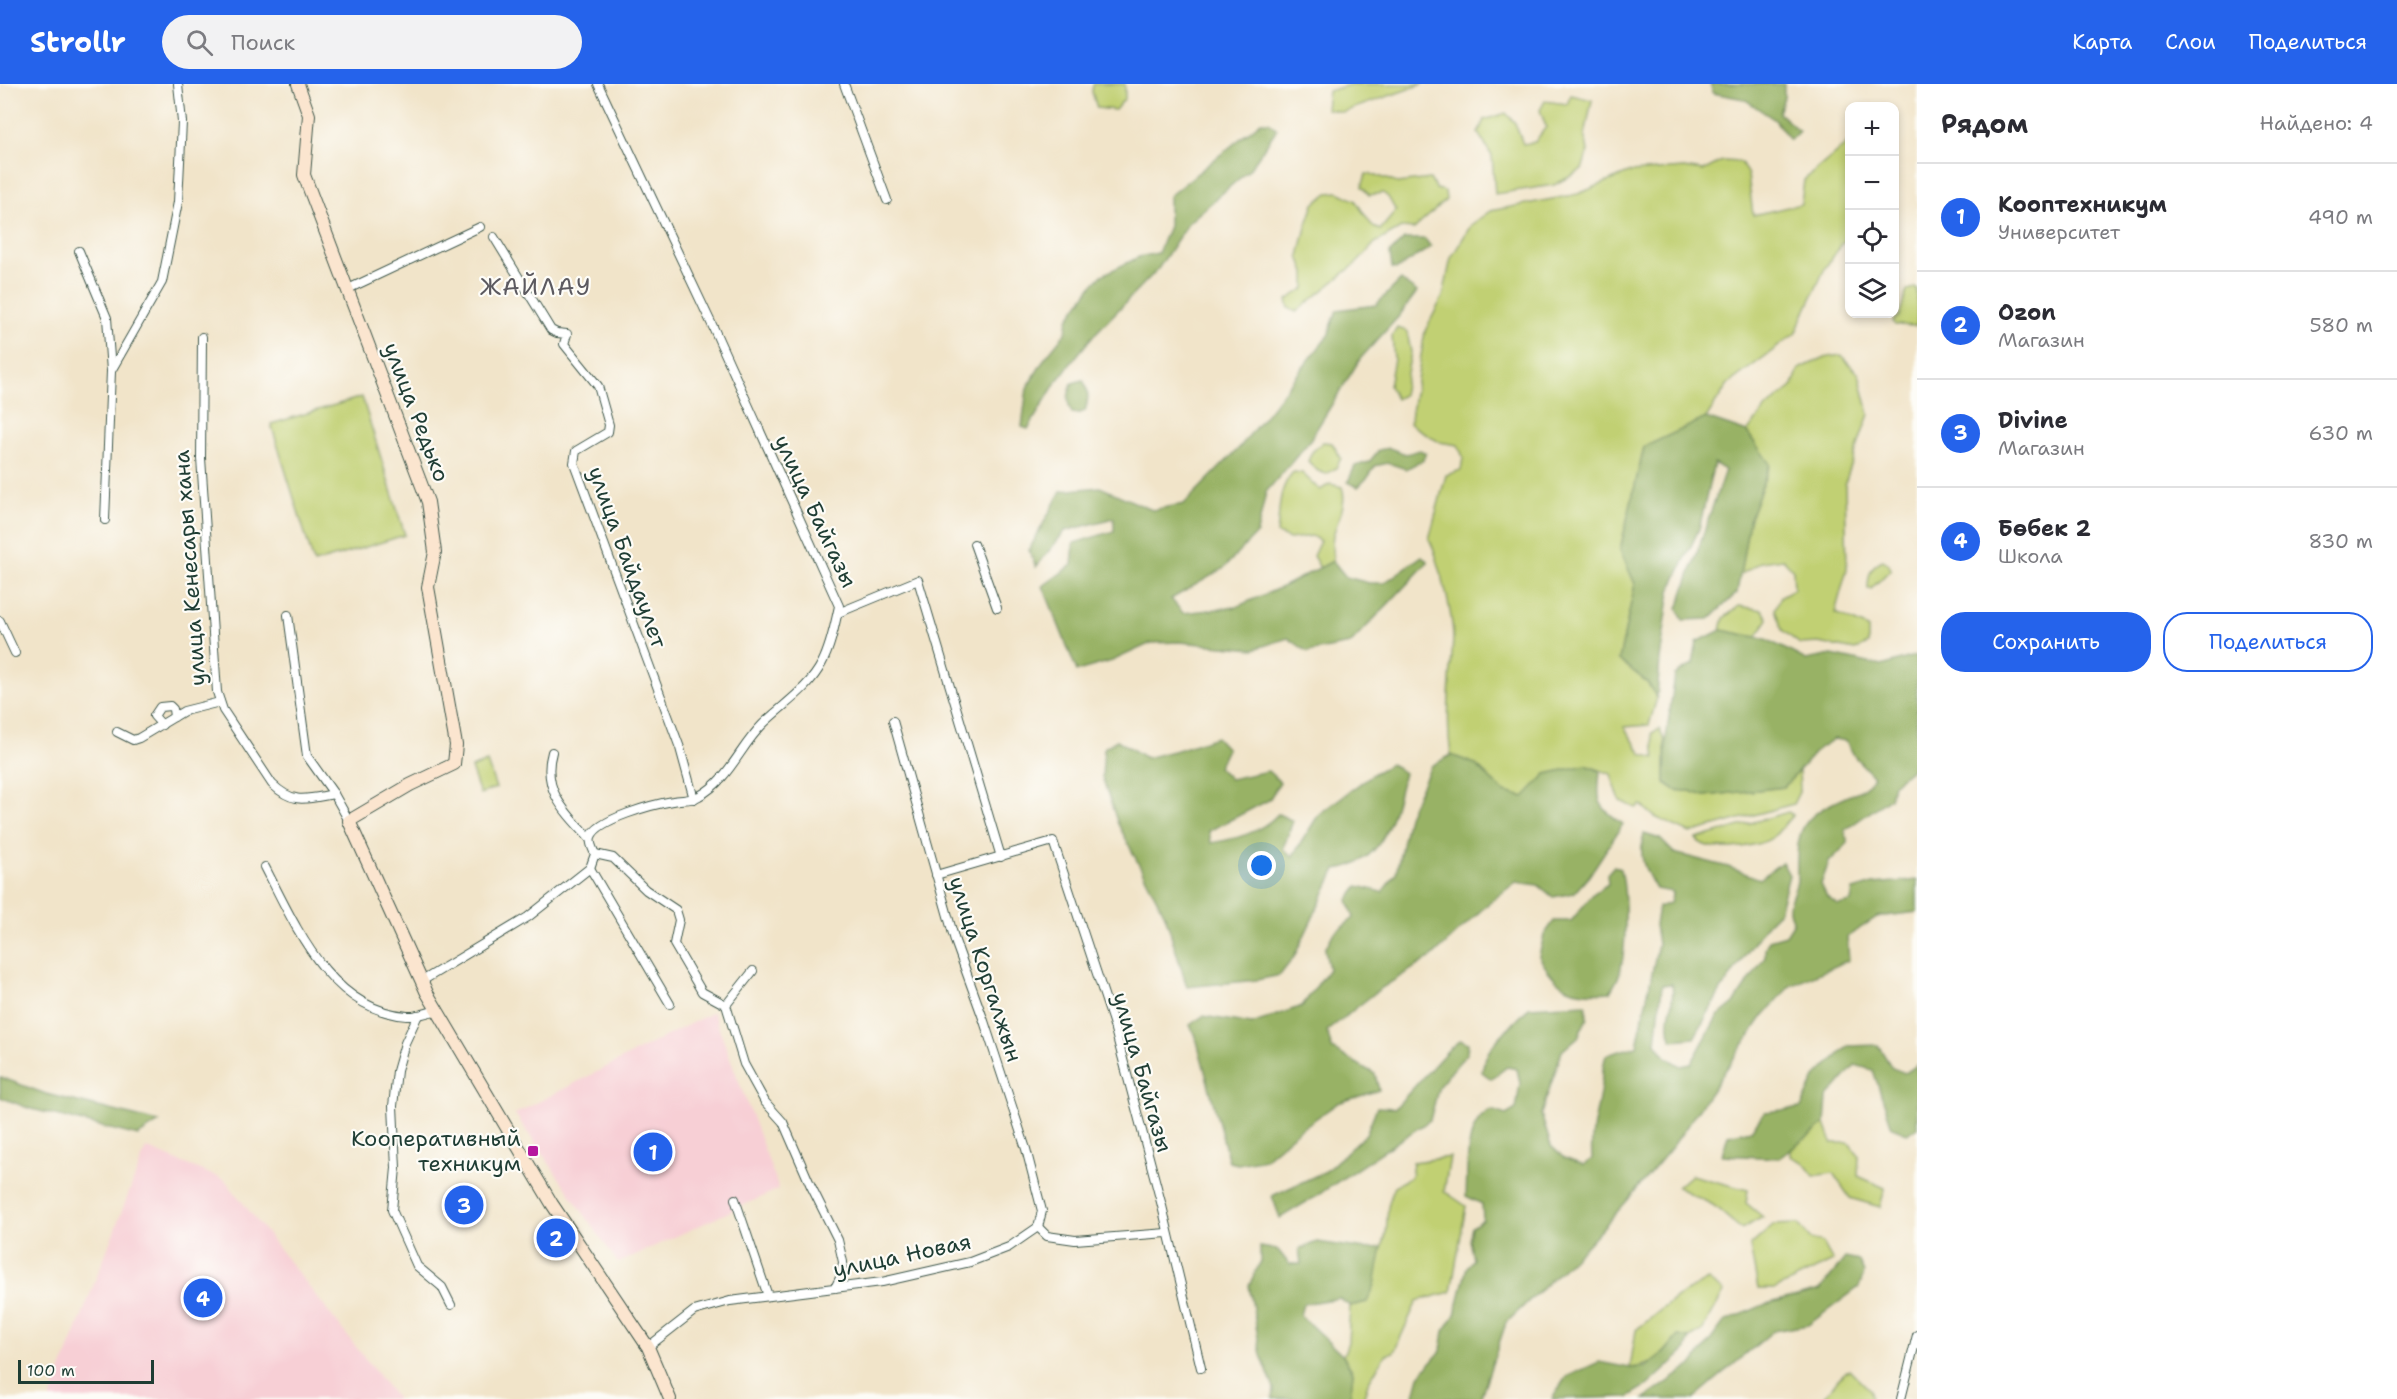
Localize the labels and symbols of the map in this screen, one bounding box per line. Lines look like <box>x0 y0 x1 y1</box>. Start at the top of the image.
district label: ЖАЙЛАУ <box>480 271 592 303</box>
street label: улица Редько <box>377 338 456 486</box>
street label: улица Байгазы <box>767 430 864 592</box>
street label: улица Кенесары хана <box>167 449 212 687</box>
street label: улица Байдаулет <box>581 462 674 653</box>
your location <box>1247 851 1276 880</box>
street label: улица Коргалжын <box>942 873 1029 1066</box>
street label: улица Байгазы <box>1106 989 1179 1156</box>
place label: Кооперативный техникум <box>351 1124 521 1178</box>
pin: 1 <box>634 1130 672 1174</box>
marker: Кооперативный техникум <box>526 1144 540 1158</box>
pin: 3 <box>444 1182 484 1228</box>
pin: 2 <box>536 1216 576 1260</box>
street label: улица Новая <box>830 1227 974 1284</box>
pin: 4 <box>184 1276 222 1320</box>
scale bar <box>18 1357 154 1384</box>

